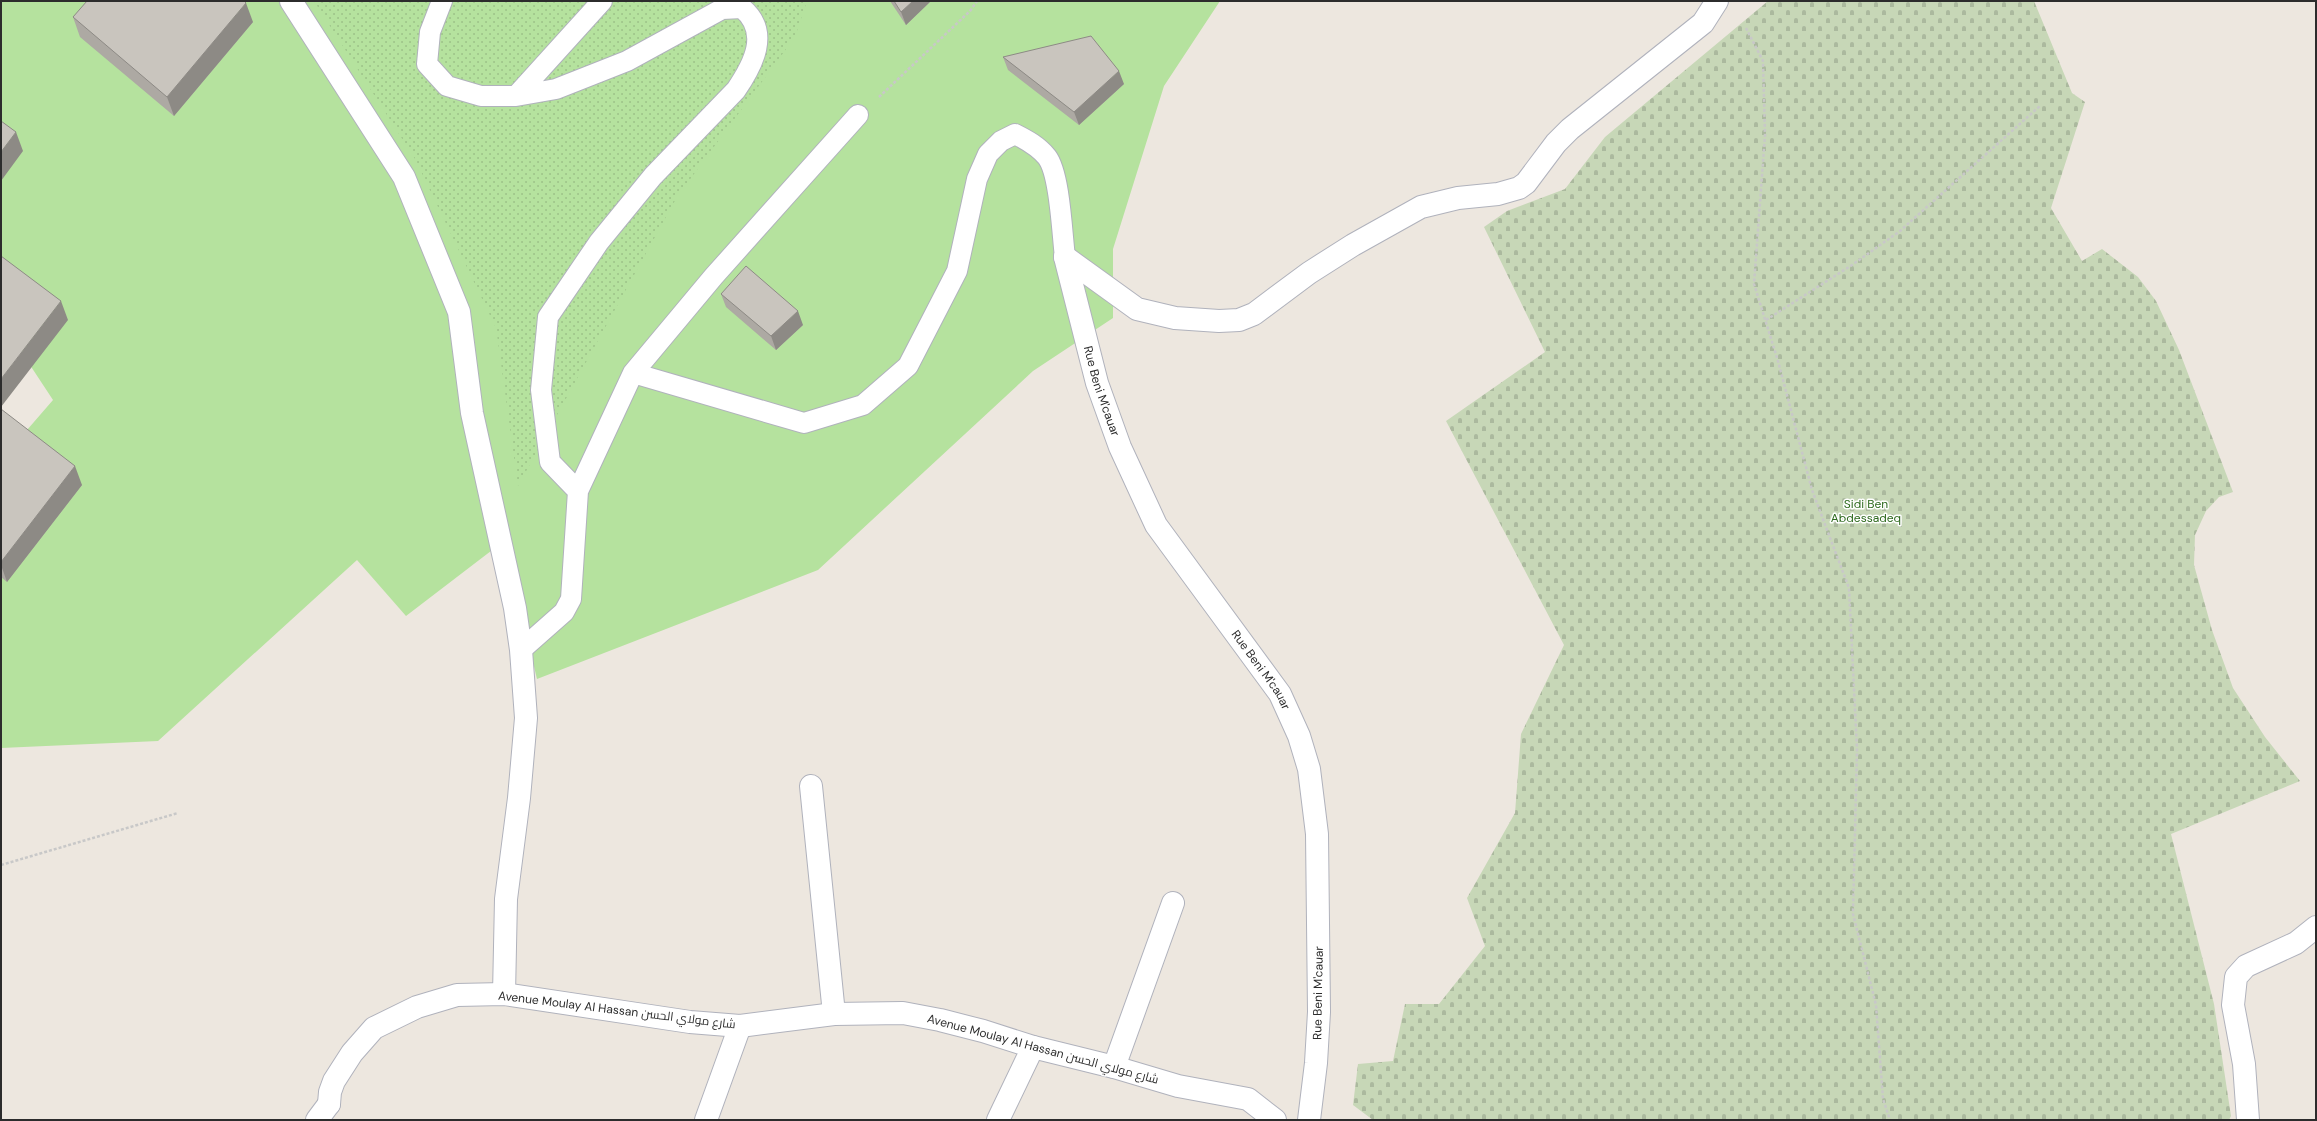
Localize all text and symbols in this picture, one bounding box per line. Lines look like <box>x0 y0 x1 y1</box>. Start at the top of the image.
street label: Rue Beni M'cauar <box>1080 344 1124 439</box>
park label: Sidi Ben Abdessadeq <box>1831 496 1901 526</box>
street label: Rue Beni M'cauar <box>1228 627 1294 713</box>
street label: Rue Beni M'cauar <box>1309 945 1327 1040</box>
street label: Avenue Moulay Al Hassan شارع مولاي الحسن <box>497 987 737 1035</box>
street label: Avenue Moulay Al Hassan شارع مولاي الحسن <box>925 1010 1161 1090</box>

